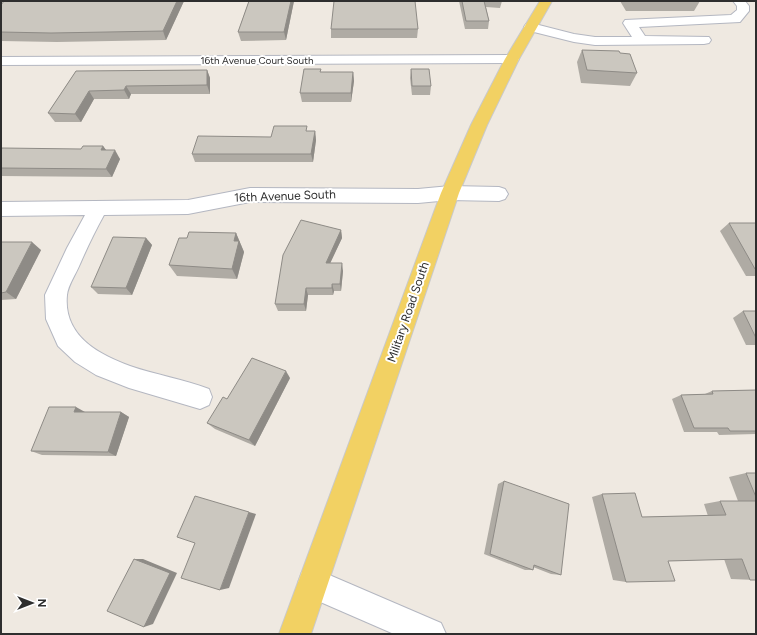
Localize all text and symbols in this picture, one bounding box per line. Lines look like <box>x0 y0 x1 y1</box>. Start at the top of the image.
street label: 16th Avenue Court South <box>200 54 314 67</box>
street label: 16th Avenue South <box>234 187 336 205</box>
street label: Military Road South <box>384 260 432 364</box>
north arrow <box>12 583 52 623</box>
text: N <box>35 599 48 607</box>

